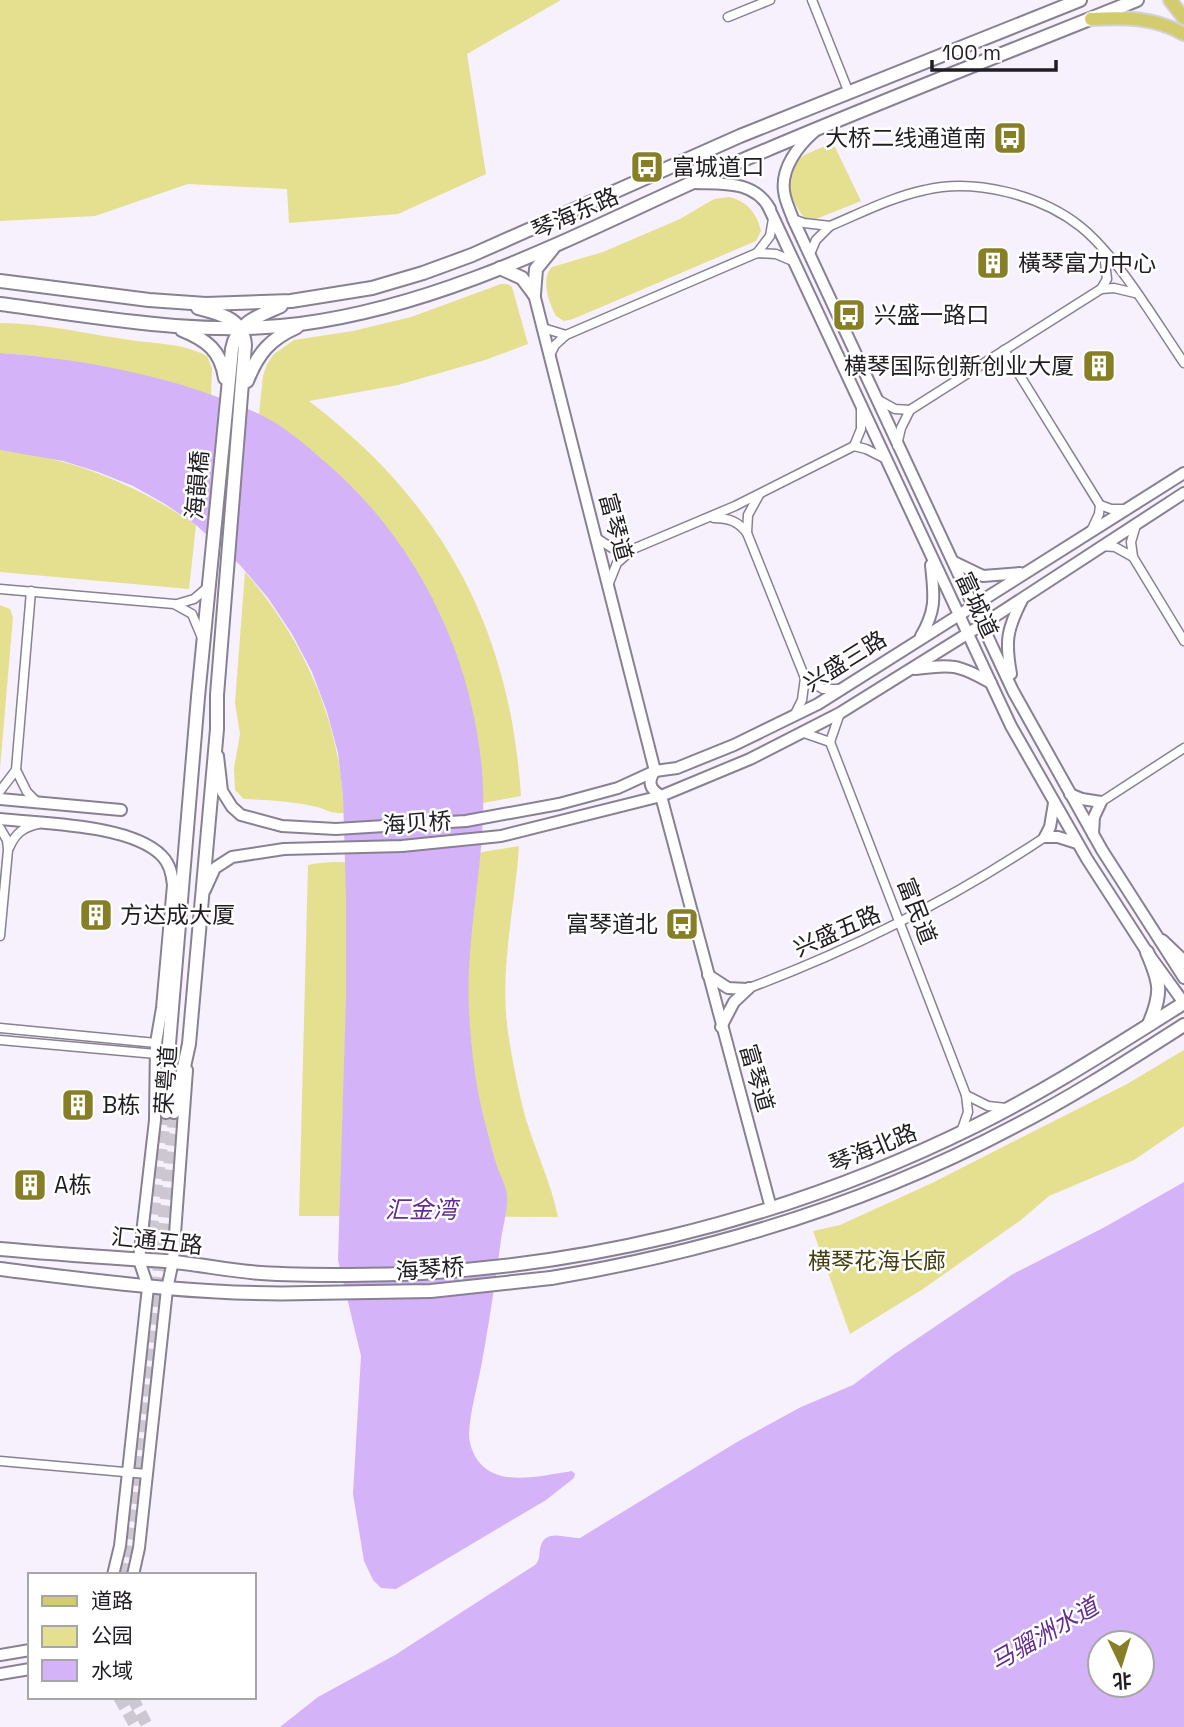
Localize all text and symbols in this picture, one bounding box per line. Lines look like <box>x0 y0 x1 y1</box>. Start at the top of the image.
scale bar <box>932 28 1056 72</box>
text: 100 m <box>942 39 1001 66</box>
bus stop icon: 大桥二线通道南 <box>991 119 1029 157</box>
place label: 大桥二线通道南 <box>825 123 986 153</box>
bus stop icon: 富城道口 <box>628 148 666 186</box>
place label: 富城道口 <box>672 152 764 182</box>
street label: 琴海东路 <box>527 181 623 245</box>
building icon: 橫琴富力中心 <box>974 244 1012 282</box>
place label: 橫琴富力中心 <box>1018 248 1156 278</box>
bus stop icon: 兴盛一路口 <box>830 296 868 334</box>
place label: 兴盛一路口 <box>874 300 989 330</box>
building icon: 横琴国际创新创业大厦 <box>1080 347 1118 385</box>
place label: 横琴国际创新创业大厦 <box>844 351 1074 381</box>
street label: 海韻橋 <box>179 449 215 521</box>
street label: 富琴道 <box>593 490 639 564</box>
street label: 富城道 <box>949 567 1005 643</box>
street label: 兴盛三路 <box>798 624 892 698</box>
street label: 海贝桥 <box>382 806 452 840</box>
street label: 富民道 <box>891 873 943 949</box>
building icon: 方达成大厦 <box>77 896 115 934</box>
street label: 兴盛五路 <box>789 899 885 963</box>
place label: 方达成大厦 <box>120 900 235 930</box>
bus stop icon: 富琴道北 <box>663 905 701 943</box>
place label: 富琴道北 <box>566 909 658 939</box>
street label: 富琴道 <box>733 1041 781 1115</box>
street label: 荣粤道 <box>149 1045 183 1115</box>
building icon: B栋 <box>59 1086 97 1124</box>
place label: B栋 <box>102 1090 140 1120</box>
street label: 琴海北路 <box>825 1117 921 1179</box>
building icon: A栋 <box>11 1166 49 1204</box>
place label: A栋 <box>54 1170 92 1200</box>
water label: 汇金湾 <box>385 1194 461 1225</box>
street label: 汇通五路 <box>110 1221 204 1261</box>
park label: 横琴花海长廊 <box>808 1246 946 1276</box>
street label: 海琴桥 <box>395 1252 465 1286</box>
legend <box>28 1573 256 1699</box>
text: 道路 <box>91 1587 133 1614</box>
water label: 马骝洲水道 <box>984 1589 1106 1677</box>
text: 公园 <box>91 1622 133 1649</box>
north arrow <box>1086 1629 1156 1699</box>
text: 水域 <box>91 1657 133 1684</box>
text: 北 <box>1112 1667 1133 1694</box>

